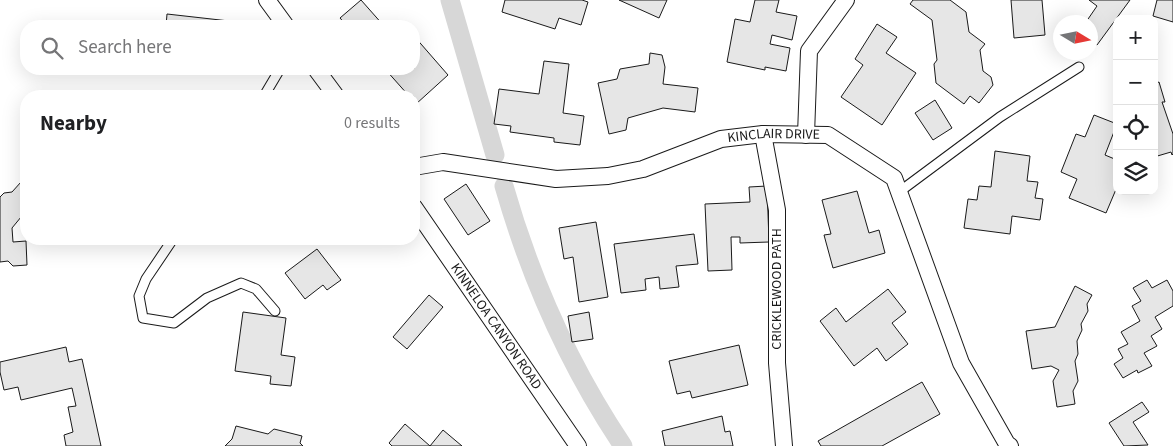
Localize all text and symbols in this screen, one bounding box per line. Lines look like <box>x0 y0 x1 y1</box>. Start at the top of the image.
north arrow <box>1053 15 1098 60</box>
map controls <box>1113 15 1158 195</box>
button: + <box>1113 15 1158 60</box>
search box <box>20 20 420 75</box>
icon: search <box>38 34 66 62</box>
text: Search here <box>78 34 172 61</box>
button: − <box>1113 60 1158 105</box>
button: locate <box>1113 105 1158 150</box>
text: Nearby <box>40 108 107 138</box>
text: 0 results <box>344 112 400 134</box>
street label: KINCLAIR DRIVE <box>726 124 820 148</box>
button: layers <box>1113 150 1158 195</box>
street label: CRICKLEWOOD PATH <box>767 228 787 350</box>
street label: KINNELOA CANYON ROAD <box>446 259 546 394</box>

